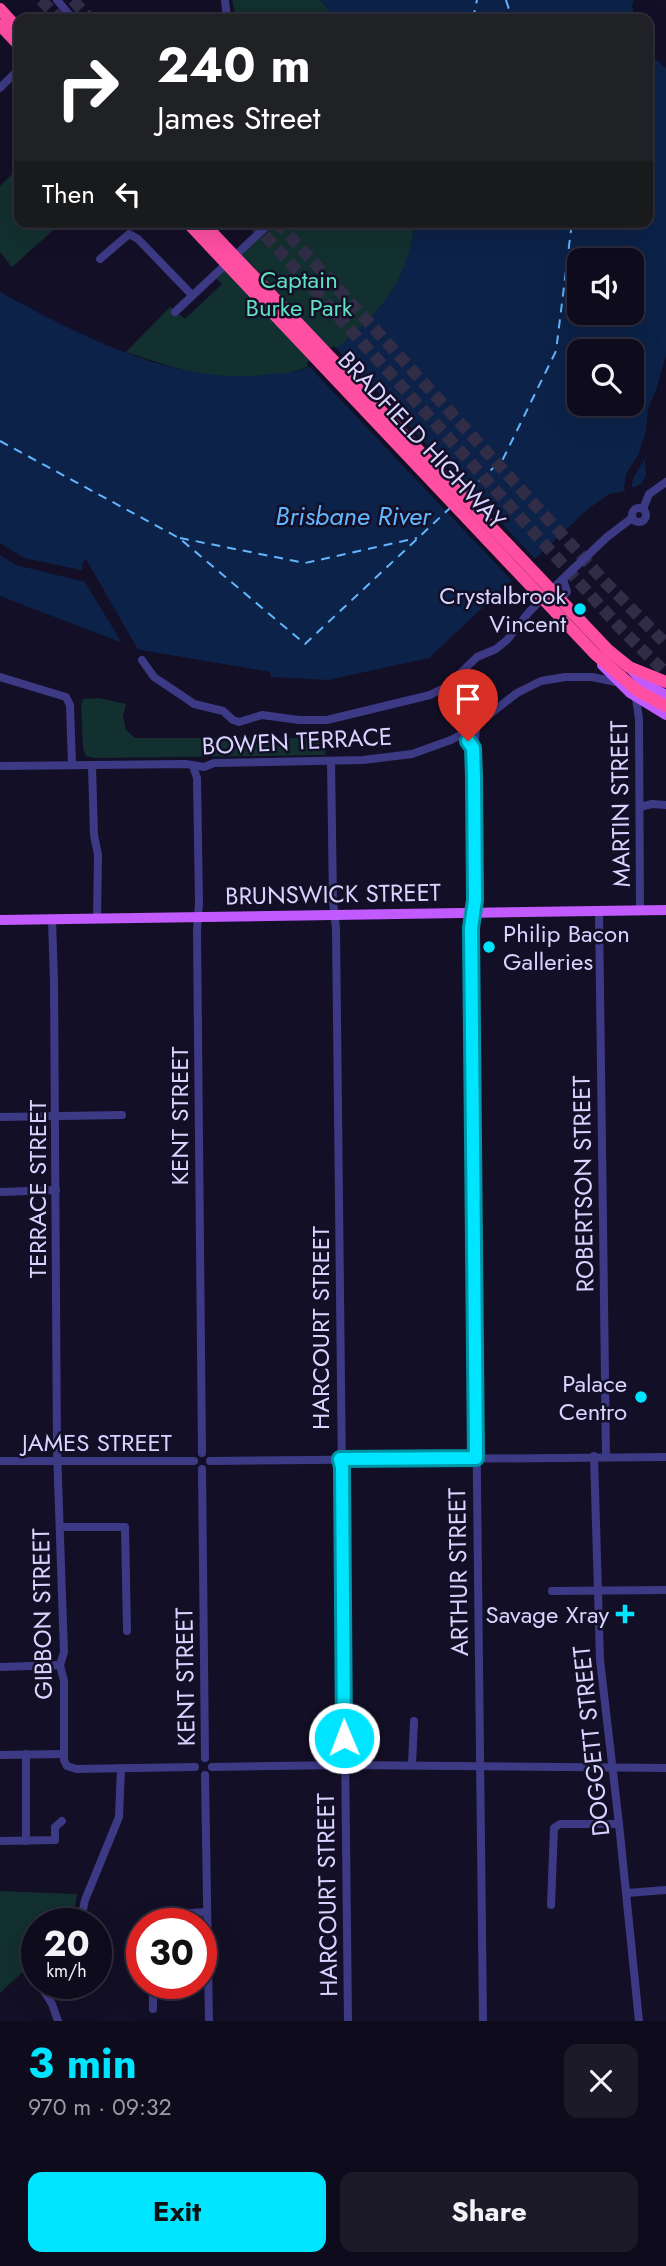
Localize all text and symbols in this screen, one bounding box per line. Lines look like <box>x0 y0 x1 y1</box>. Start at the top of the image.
text: 240 m <box>157 30 311 100</box>
icon: right <box>42 42 133 133</box>
text: James Street <box>157 95 320 141</box>
text: Then <box>42 175 95 213</box>
icon: left <box>109 175 147 213</box>
map controls <box>567 248 644 416</box>
button: sound <box>567 248 644 325</box>
park label: Captain Burke Park <box>246 262 353 325</box>
button: search <box>567 339 644 416</box>
street label: BRADFIELD HIGHWAY <box>330 343 514 537</box>
water label: Brisbane River <box>275 497 432 535</box>
place label: Crystalbrook Vincent <box>439 578 566 641</box>
marker: Crystalbrook Vincent <box>572 601 588 617</box>
pin <box>438 669 498 741</box>
icon: arrive <box>449 680 487 718</box>
street label: BOWEN TERRACE <box>201 719 393 763</box>
street label: MARTIN STREET <box>601 720 639 888</box>
street label: BRUNSWICK STREET <box>225 875 441 913</box>
place label: Philip Bacon Galleries <box>503 916 630 979</box>
marker: Philip Bacon Galleries <box>481 939 497 955</box>
street label: KENT STREET <box>162 1046 197 1186</box>
street label: ROBERTSON STREET <box>564 1075 602 1293</box>
street label: TERRACE STREET <box>20 1100 55 1278</box>
street label: HARCOURT STREET <box>303 1226 338 1430</box>
place label: Palace Centro <box>559 1366 627 1429</box>
marker: Palace Centro <box>633 1389 649 1405</box>
street label: JAMES STREET <box>19 1425 172 1460</box>
street label: ARTHUR STREET <box>439 1487 477 1657</box>
street label: GIBBON STREET <box>23 1528 61 1700</box>
place label: Savage Xray <box>486 1597 609 1632</box>
marker: Savage Xray <box>615 1604 635 1624</box>
street label: KENT STREET <box>166 1607 204 1747</box>
street label: DOGGETT STREET <box>564 1644 618 1838</box>
position arrow <box>307 1701 381 1775</box>
street label: HARCOURT STREET <box>308 1793 346 1997</box>
speed limit sign: 30 <box>126 1908 217 1999</box>
text: 20 <box>43 1919 90 1969</box>
text: km/h <box>46 1958 87 1984</box>
text: 3 min <box>28 2033 137 2094</box>
button: close <box>564 2044 638 2118</box>
text: 970 m · 09:32 <box>28 2090 172 2124</box>
button: Exit <box>28 2172 326 2252</box>
button: Share <box>340 2172 638 2252</box>

